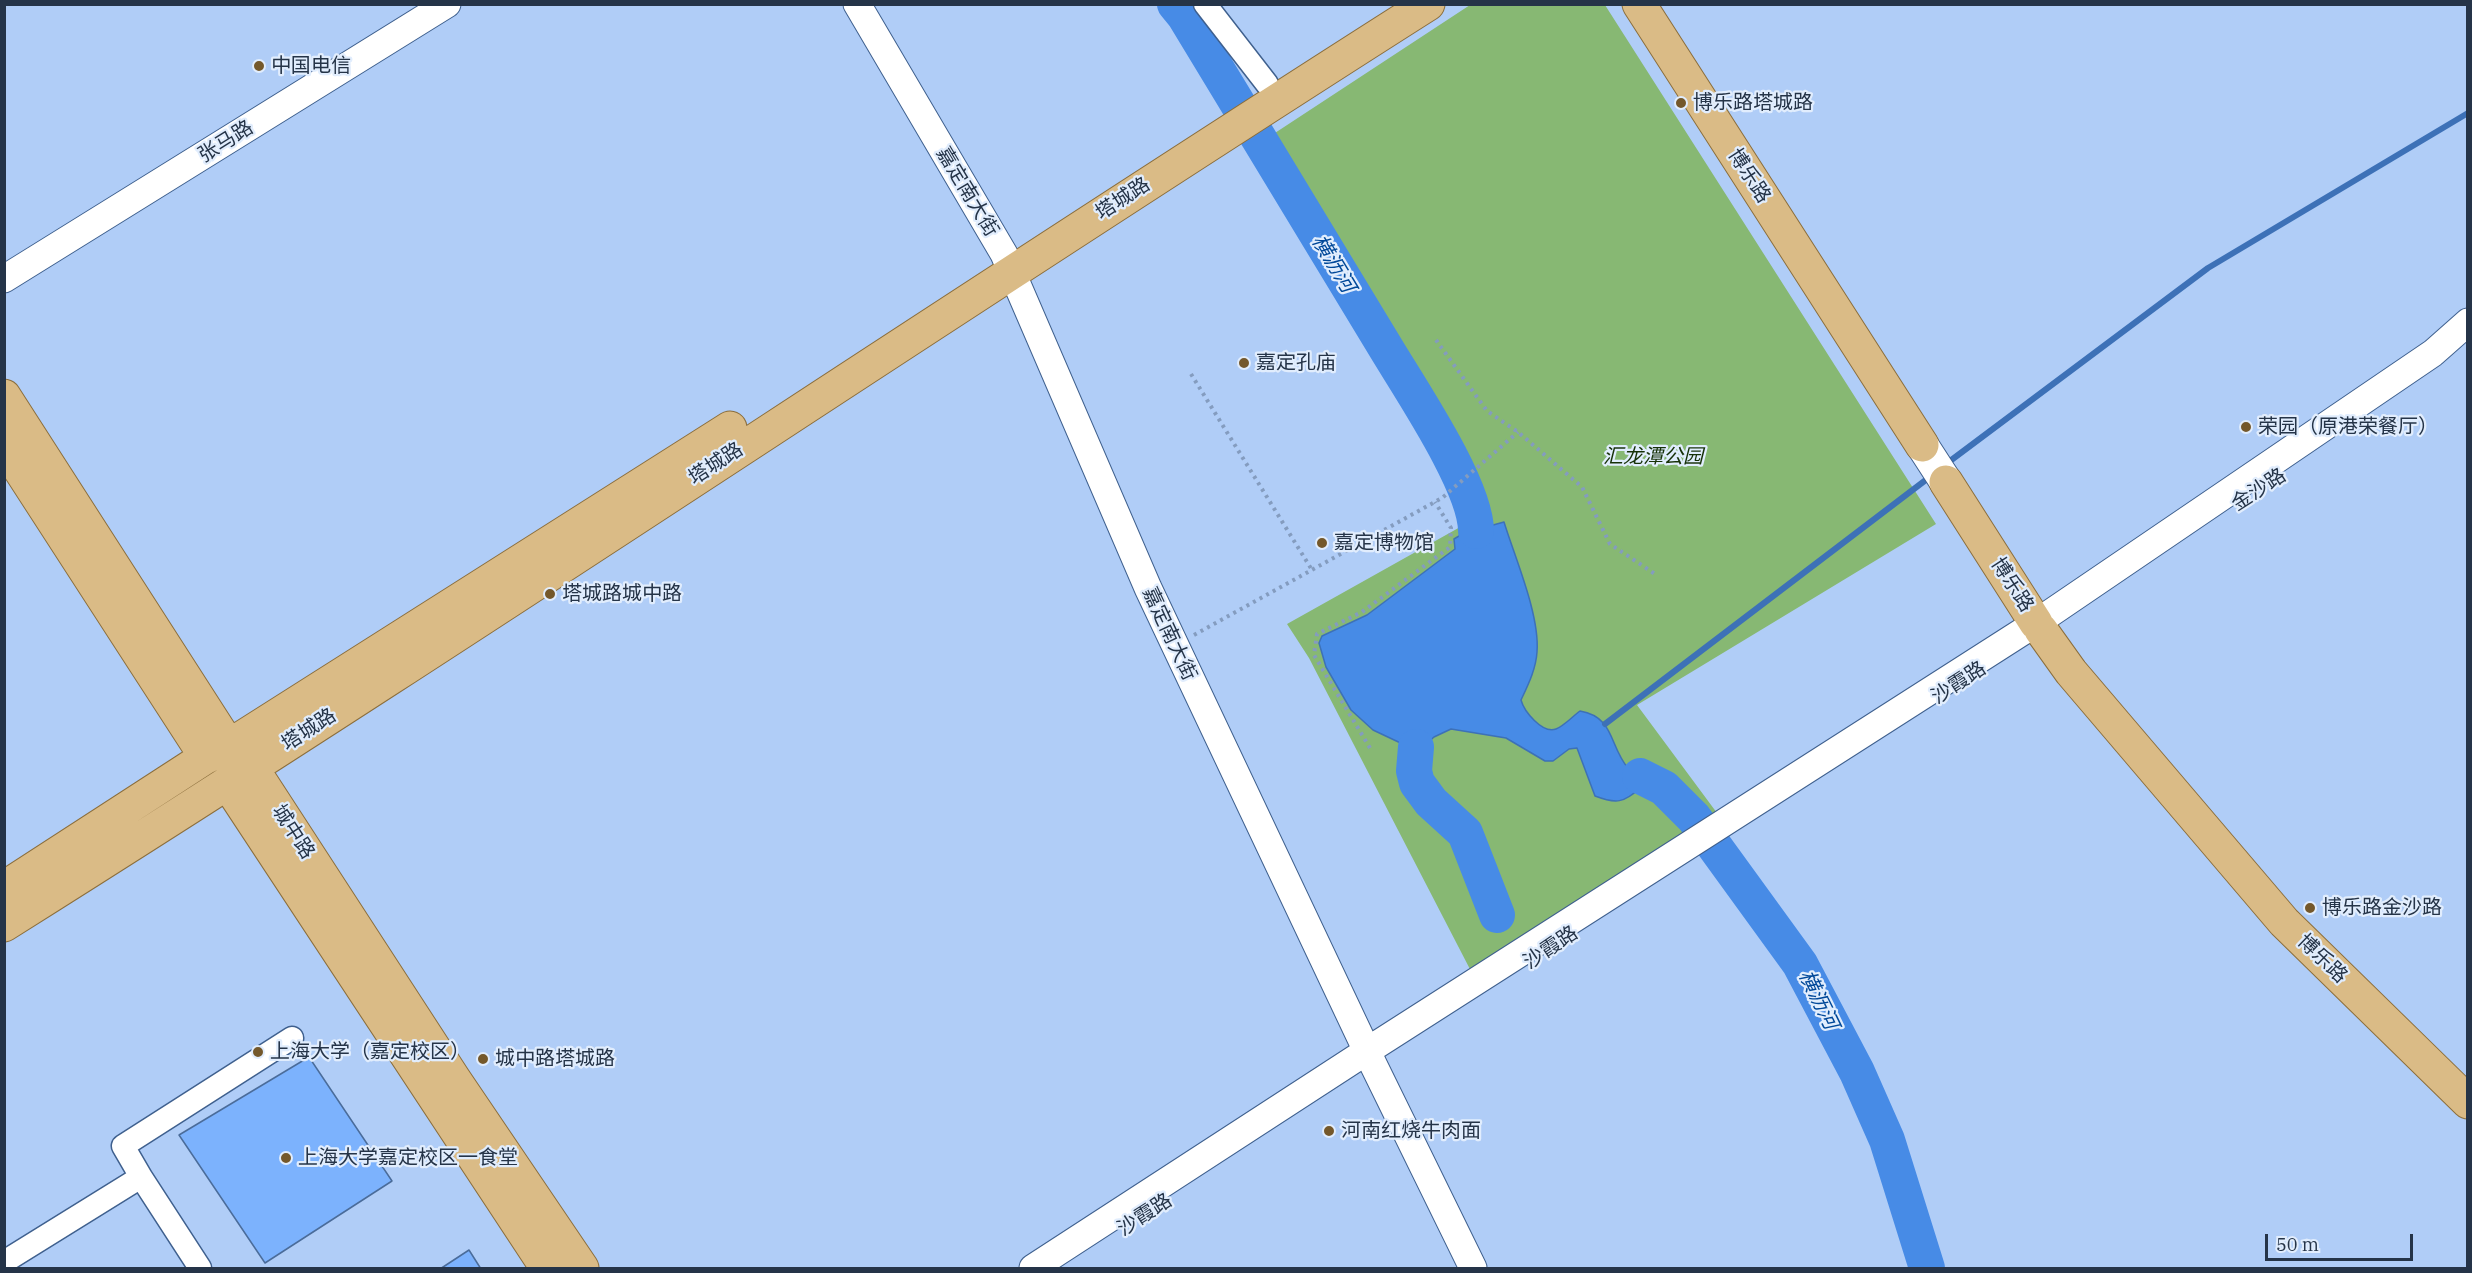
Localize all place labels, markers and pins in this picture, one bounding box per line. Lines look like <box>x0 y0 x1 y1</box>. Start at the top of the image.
place label: 中国电信 <box>271 54 351 78</box>
marker: 中国电信 <box>252 59 266 73</box>
place label: 博乐路塔城路 <box>1693 91 1813 115</box>
marker: 博乐路塔城路 <box>1674 96 1688 110</box>
place label: 嘉定孔庙 <box>1256 351 1336 375</box>
marker: 嘉定孔庙 <box>1237 356 1251 370</box>
place label: 荣园（原港荣餐厅） <box>2258 415 2438 439</box>
marker: 荣园（原港荣餐厅） <box>2239 420 2253 434</box>
place label: 嘉定博物馆 <box>1334 531 1434 555</box>
marker: 嘉定博物馆 <box>1315 536 1329 550</box>
place label: 塔城路城中路 <box>562 582 682 606</box>
marker: 塔城路城中路 <box>543 587 557 601</box>
place label: 博乐路金沙路 <box>2322 896 2442 920</box>
marker: 博乐路金沙路 <box>2303 901 2317 915</box>
place label: 上海大学（嘉定校区） <box>270 1040 470 1064</box>
marker: 上海大学（嘉定校区） <box>251 1045 265 1059</box>
place label: 城中路塔城路 <box>495 1047 615 1071</box>
marker: 城中路塔城路 <box>476 1052 490 1066</box>
place label: 河南红烧牛肉面 <box>1341 1119 1481 1143</box>
marker: 河南红烧牛肉面 <box>1322 1124 1336 1138</box>
place label: 上海大学嘉定校区一食堂 <box>298 1146 518 1170</box>
marker: 上海大学嘉定校区一食堂 <box>279 1151 293 1165</box>

